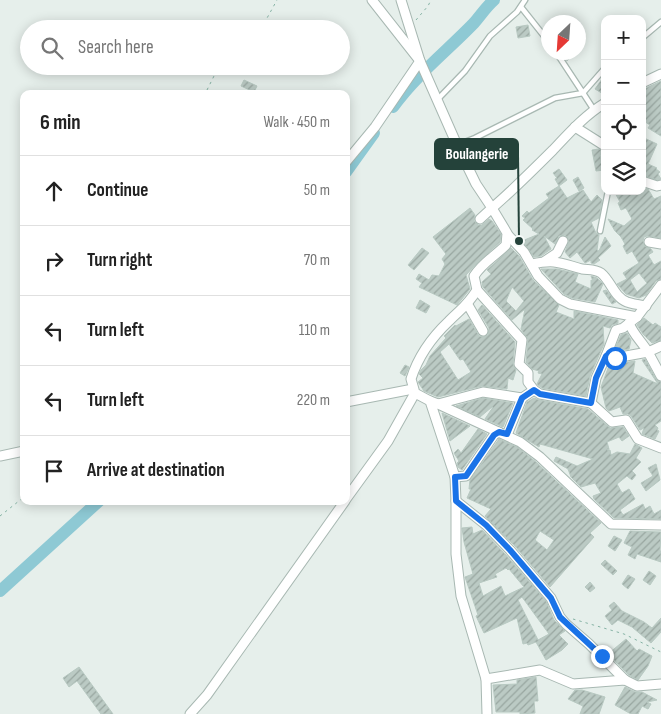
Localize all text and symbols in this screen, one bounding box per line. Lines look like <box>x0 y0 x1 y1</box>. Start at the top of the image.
north arrow <box>541 15 586 60</box>
map controls <box>601 15 646 195</box>
button: + <box>601 15 646 60</box>
search box <box>20 20 350 75</box>
icon: search <box>38 34 66 62</box>
text: Search here <box>78 36 154 59</box>
button: − <box>601 60 646 105</box>
button: locate <box>601 105 646 150</box>
text: 6 min <box>40 110 81 135</box>
text: Walk · 450 m <box>263 113 330 132</box>
callout: Boulangerie <box>435 139 518 169</box>
text: Boulangerie <box>446 145 508 164</box>
button: layers <box>601 150 646 195</box>
icon: ahead <box>40 177 68 205</box>
text: Continue <box>87 179 148 202</box>
text: 50 m <box>304 181 330 200</box>
icon: right <box>40 247 68 275</box>
text: Turn right <box>87 249 152 272</box>
text: 70 m <box>304 251 330 270</box>
icon: left <box>40 317 68 345</box>
text: Turn left <box>87 319 144 342</box>
text: 110 m <box>299 321 330 340</box>
route start <box>604 347 627 370</box>
icon: left <box>40 387 68 415</box>
text: Turn left <box>87 389 144 412</box>
text: 220 m <box>297 391 330 410</box>
icon: arrive <box>40 457 68 485</box>
text: Arrive at destination <box>87 459 225 482</box>
route end <box>591 645 614 668</box>

